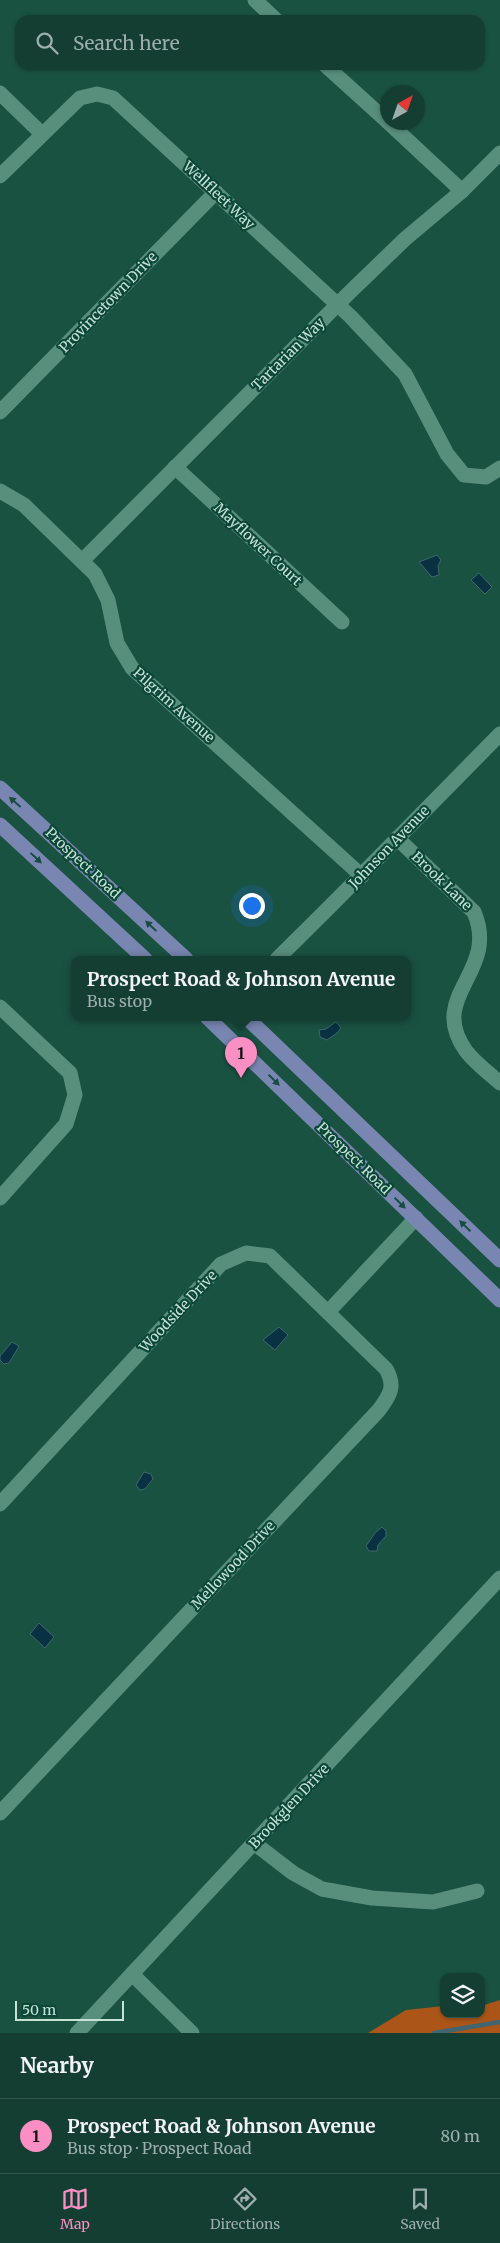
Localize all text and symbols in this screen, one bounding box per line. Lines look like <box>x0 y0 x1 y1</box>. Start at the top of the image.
search box <box>15 15 485 70</box>
icon: search <box>33 29 61 57</box>
text: Search here <box>73 31 180 55</box>
north arrow <box>380 85 425 130</box>
street label: Wellfleet Way <box>179 156 259 233</box>
street label: Provincetown Drive <box>55 248 161 356</box>
street label: Tartarian Way <box>248 313 329 394</box>
street label: Mayflower Court <box>210 499 306 590</box>
street label: Pilgrim Avenue <box>130 664 218 746</box>
one-way arrow <box>9 796 22 807</box>
street label: Johnson Avenue <box>344 802 433 893</box>
street label: Prospect Road <box>42 824 125 903</box>
street label: Brook Lane <box>408 848 476 914</box>
one-way arrow <box>29 852 41 864</box>
your location <box>239 893 265 919</box>
one-way arrow <box>145 920 157 932</box>
popup <box>71 956 411 1021</box>
text: Prospect Road & Johnson Avenue <box>87 967 395 991</box>
text: Bus stop <box>87 991 152 1011</box>
pin: 1 <box>225 1037 257 1078</box>
one-way arrow <box>268 1074 280 1086</box>
street label: Prospect Road <box>313 1118 395 1198</box>
one-way arrow <box>394 1197 406 1209</box>
one-way arrow <box>459 1220 471 1232</box>
street label: Woodside Drive <box>135 1266 221 1356</box>
street label: Mellowood Drive <box>187 1517 279 1613</box>
street label: Brookglen Drive <box>245 1760 333 1852</box>
map controls <box>440 1973 485 2018</box>
button: layers <box>440 1973 485 2018</box>
scale bar <box>15 1998 124 2021</box>
text: 50 m <box>22 2001 56 2019</box>
text: Nearby <box>20 2052 94 2079</box>
text: Prospect Road & Johnson Avenue <box>67 2114 376 2138</box>
text: 1 <box>32 2126 40 2146</box>
text: 80 m <box>441 2126 480 2146</box>
text: Bus stop · Prospect Road <box>67 2138 252 2158</box>
tab: Map <box>60 2185 90 2233</box>
tab: Directions <box>210 2185 280 2233</box>
tab: Saved <box>400 2185 440 2233</box>

